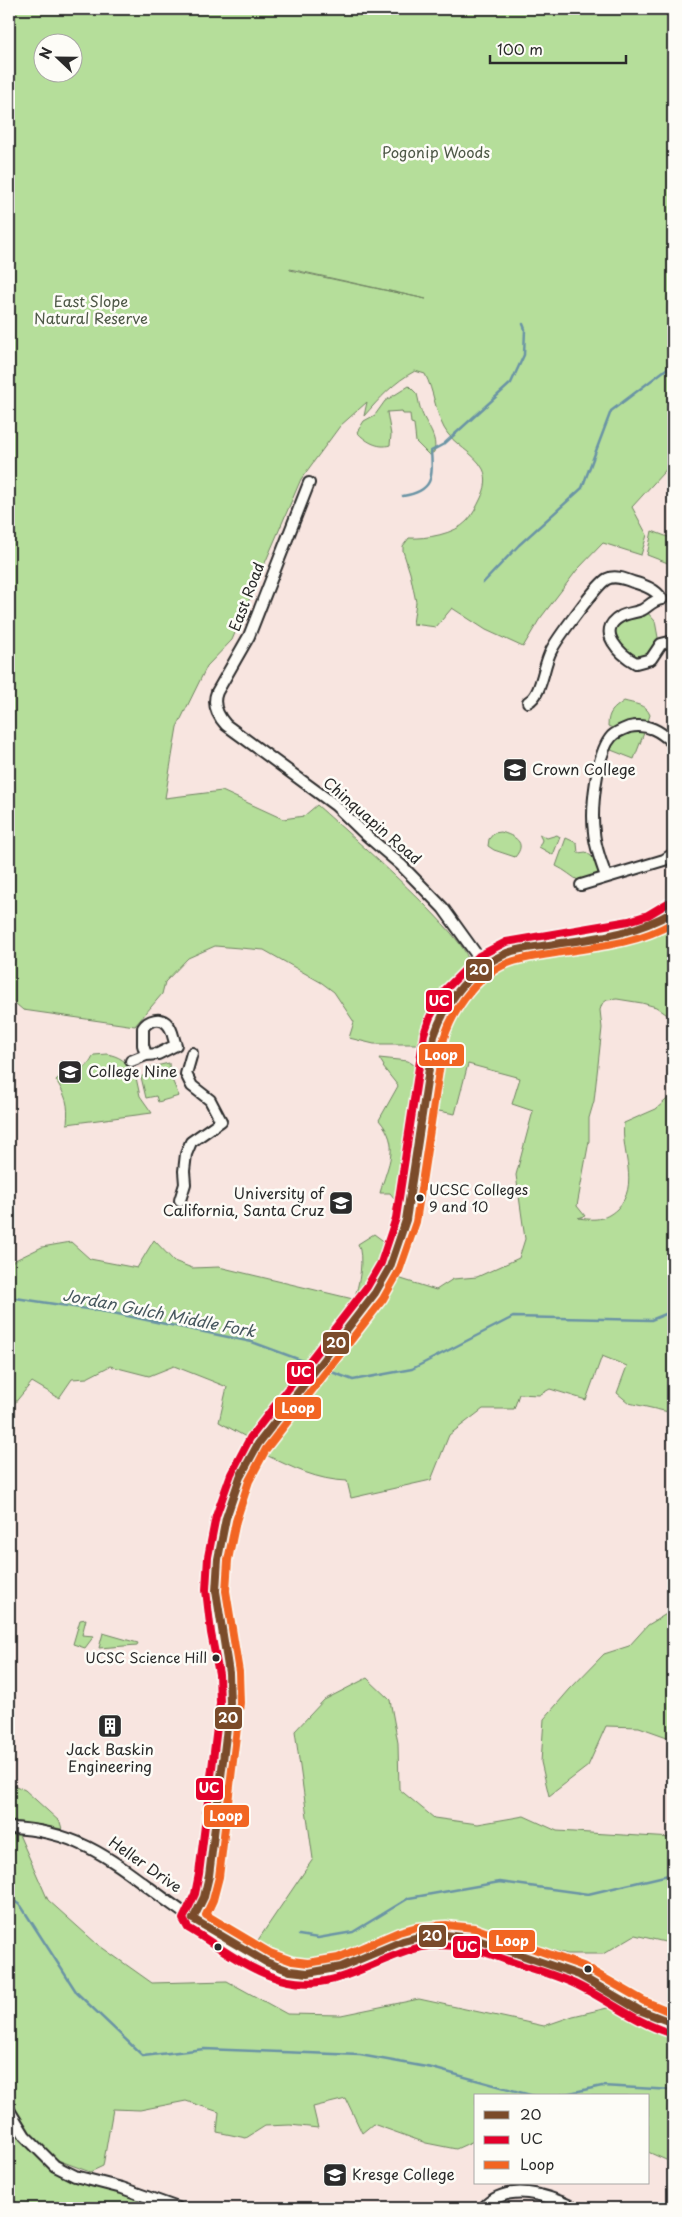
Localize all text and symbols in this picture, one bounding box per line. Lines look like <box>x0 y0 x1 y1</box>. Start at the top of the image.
north arrow <box>32 32 82 82</box>
scale bar <box>490 32 626 64</box>
text: 100 m <box>497 37 543 60</box>
text: N <box>34 44 57 62</box>
park label: Pogonip Woods <box>382 140 490 163</box>
park label: East Slope Natural Reserve <box>34 289 148 329</box>
street label: East Road <box>222 559 269 634</box>
school or university icon: Crown College <box>502 757 528 783</box>
place label: Crown College <box>532 757 636 780</box>
street label: Chinquapin Road <box>319 771 427 869</box>
line badge: 20 <box>465 958 493 982</box>
text: 20 <box>469 959 489 980</box>
line badge: UC <box>425 989 453 1013</box>
text: UC <box>428 990 450 1011</box>
line badge: Loop <box>418 1043 465 1067</box>
text: Loop <box>424 1044 458 1065</box>
school or university icon: College Nine <box>57 1059 83 1085</box>
place label: College Nine <box>88 1059 177 1082</box>
place label: UCSC Colleges 9 and 10 <box>429 1179 528 1217</box>
place label: University of California, Santa Cruz <box>163 1181 325 1221</box>
school or university icon: University of California, Santa Cruz <box>328 1190 354 1216</box>
marker: UCSC Colleges 9 and 10 <box>415 1193 425 1203</box>
water label: Jordan Gulch Middle Fork <box>61 1282 258 1343</box>
line badge: 20 <box>322 1331 350 1355</box>
text: 20 <box>326 1332 346 1353</box>
line badge: UC <box>286 1361 315 1385</box>
text: UC <box>290 1361 312 1382</box>
line badge: Loop <box>274 1396 322 1420</box>
text: Loop <box>281 1397 315 1418</box>
place label: UCSC Science Hill <box>85 1647 207 1668</box>
marker: UCSC Science Hill <box>211 1653 221 1663</box>
line badge: 20 <box>214 1706 243 1730</box>
text: 20 <box>218 1707 238 1728</box>
building icon: Jack Baskin Engineering <box>97 1713 123 1739</box>
place label: Jack Baskin Engineering <box>66 1737 154 1777</box>
line badge: UC <box>195 1777 224 1801</box>
text: UC <box>198 1777 220 1798</box>
line badge: Loop <box>203 1804 250 1828</box>
text: Loop <box>209 1805 243 1826</box>
street label: Heller Drive <box>105 1830 187 1898</box>
line badge: 20 <box>418 1924 447 1948</box>
text: 20 <box>422 1925 442 1946</box>
line badge: Loop <box>488 1929 536 1953</box>
text: Loop <box>495 1930 529 1951</box>
line badge: UC <box>452 1935 481 1959</box>
text: UC <box>456 1936 478 1957</box>
unlabelled marker <box>213 1942 223 1952</box>
unlabelled marker <box>583 1964 593 1974</box>
legend <box>474 2094 650 2184</box>
text: 20 <box>520 2102 541 2125</box>
text: UC <box>520 2126 543 2149</box>
text: Loop <box>520 2152 554 2175</box>
school or university icon: Kresge College <box>322 2162 348 2188</box>
place label: Kresge College <box>352 2162 455 2185</box>

